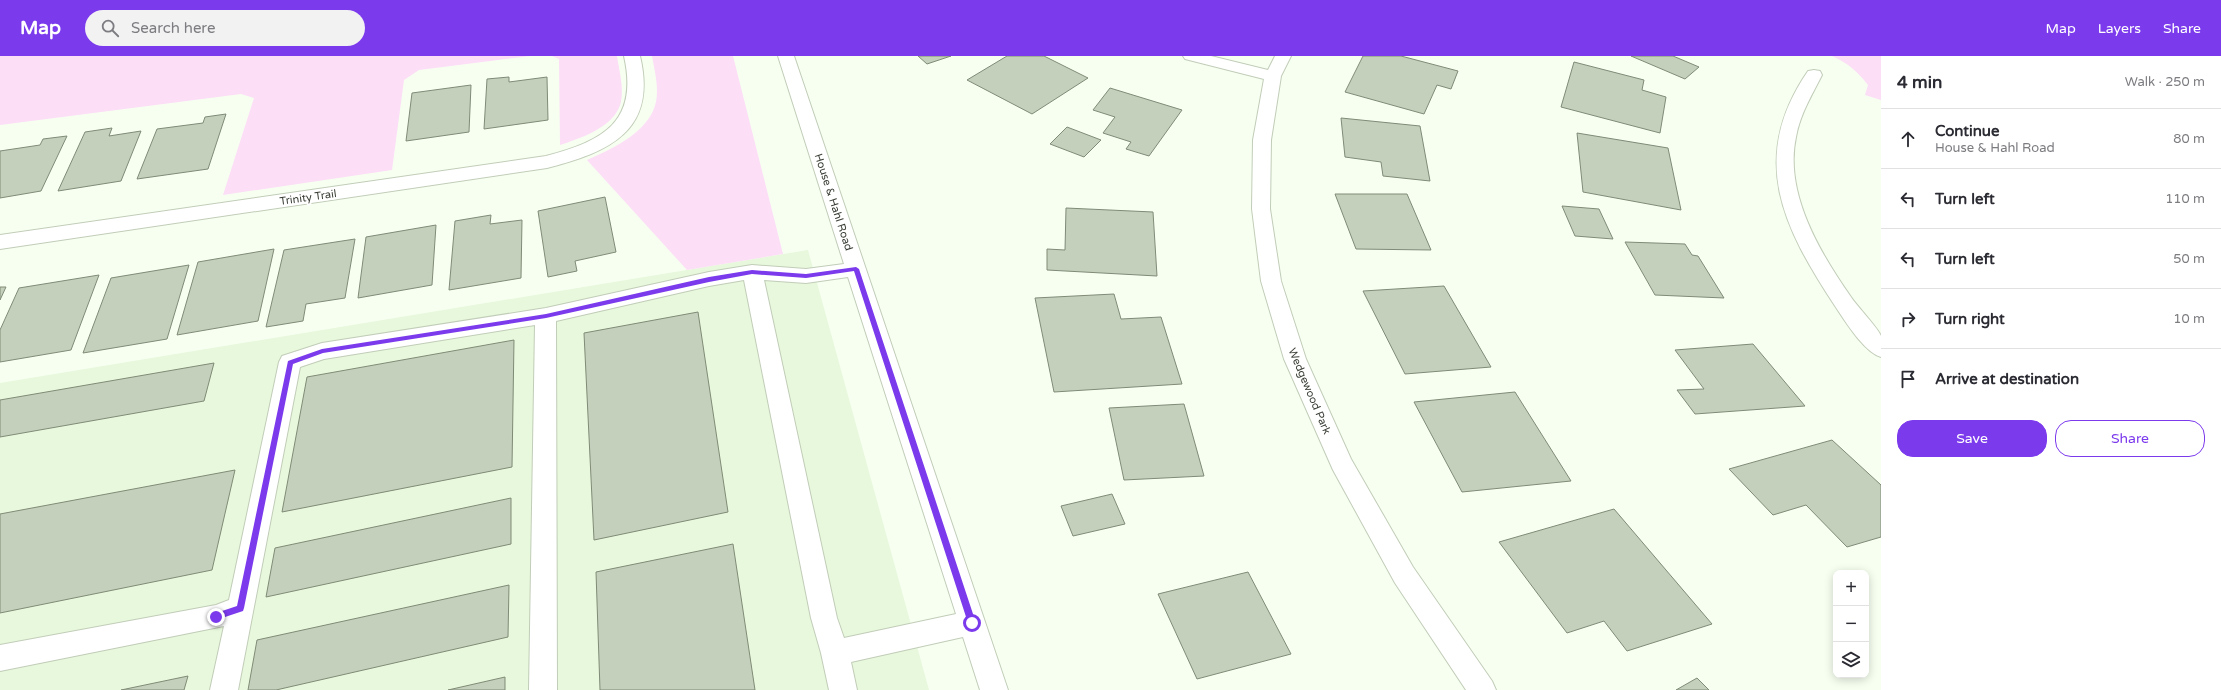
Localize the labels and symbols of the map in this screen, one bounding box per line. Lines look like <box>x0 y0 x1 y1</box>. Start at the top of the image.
street label: House & Hahl Road <box>812 152 855 252</box>
street label: Trinity Trail <box>279 187 337 208</box>
street label: Wedgewood Park <box>1286 346 1334 436</box>
route end <box>207 608 225 626</box>
route start <box>963 614 981 632</box>

